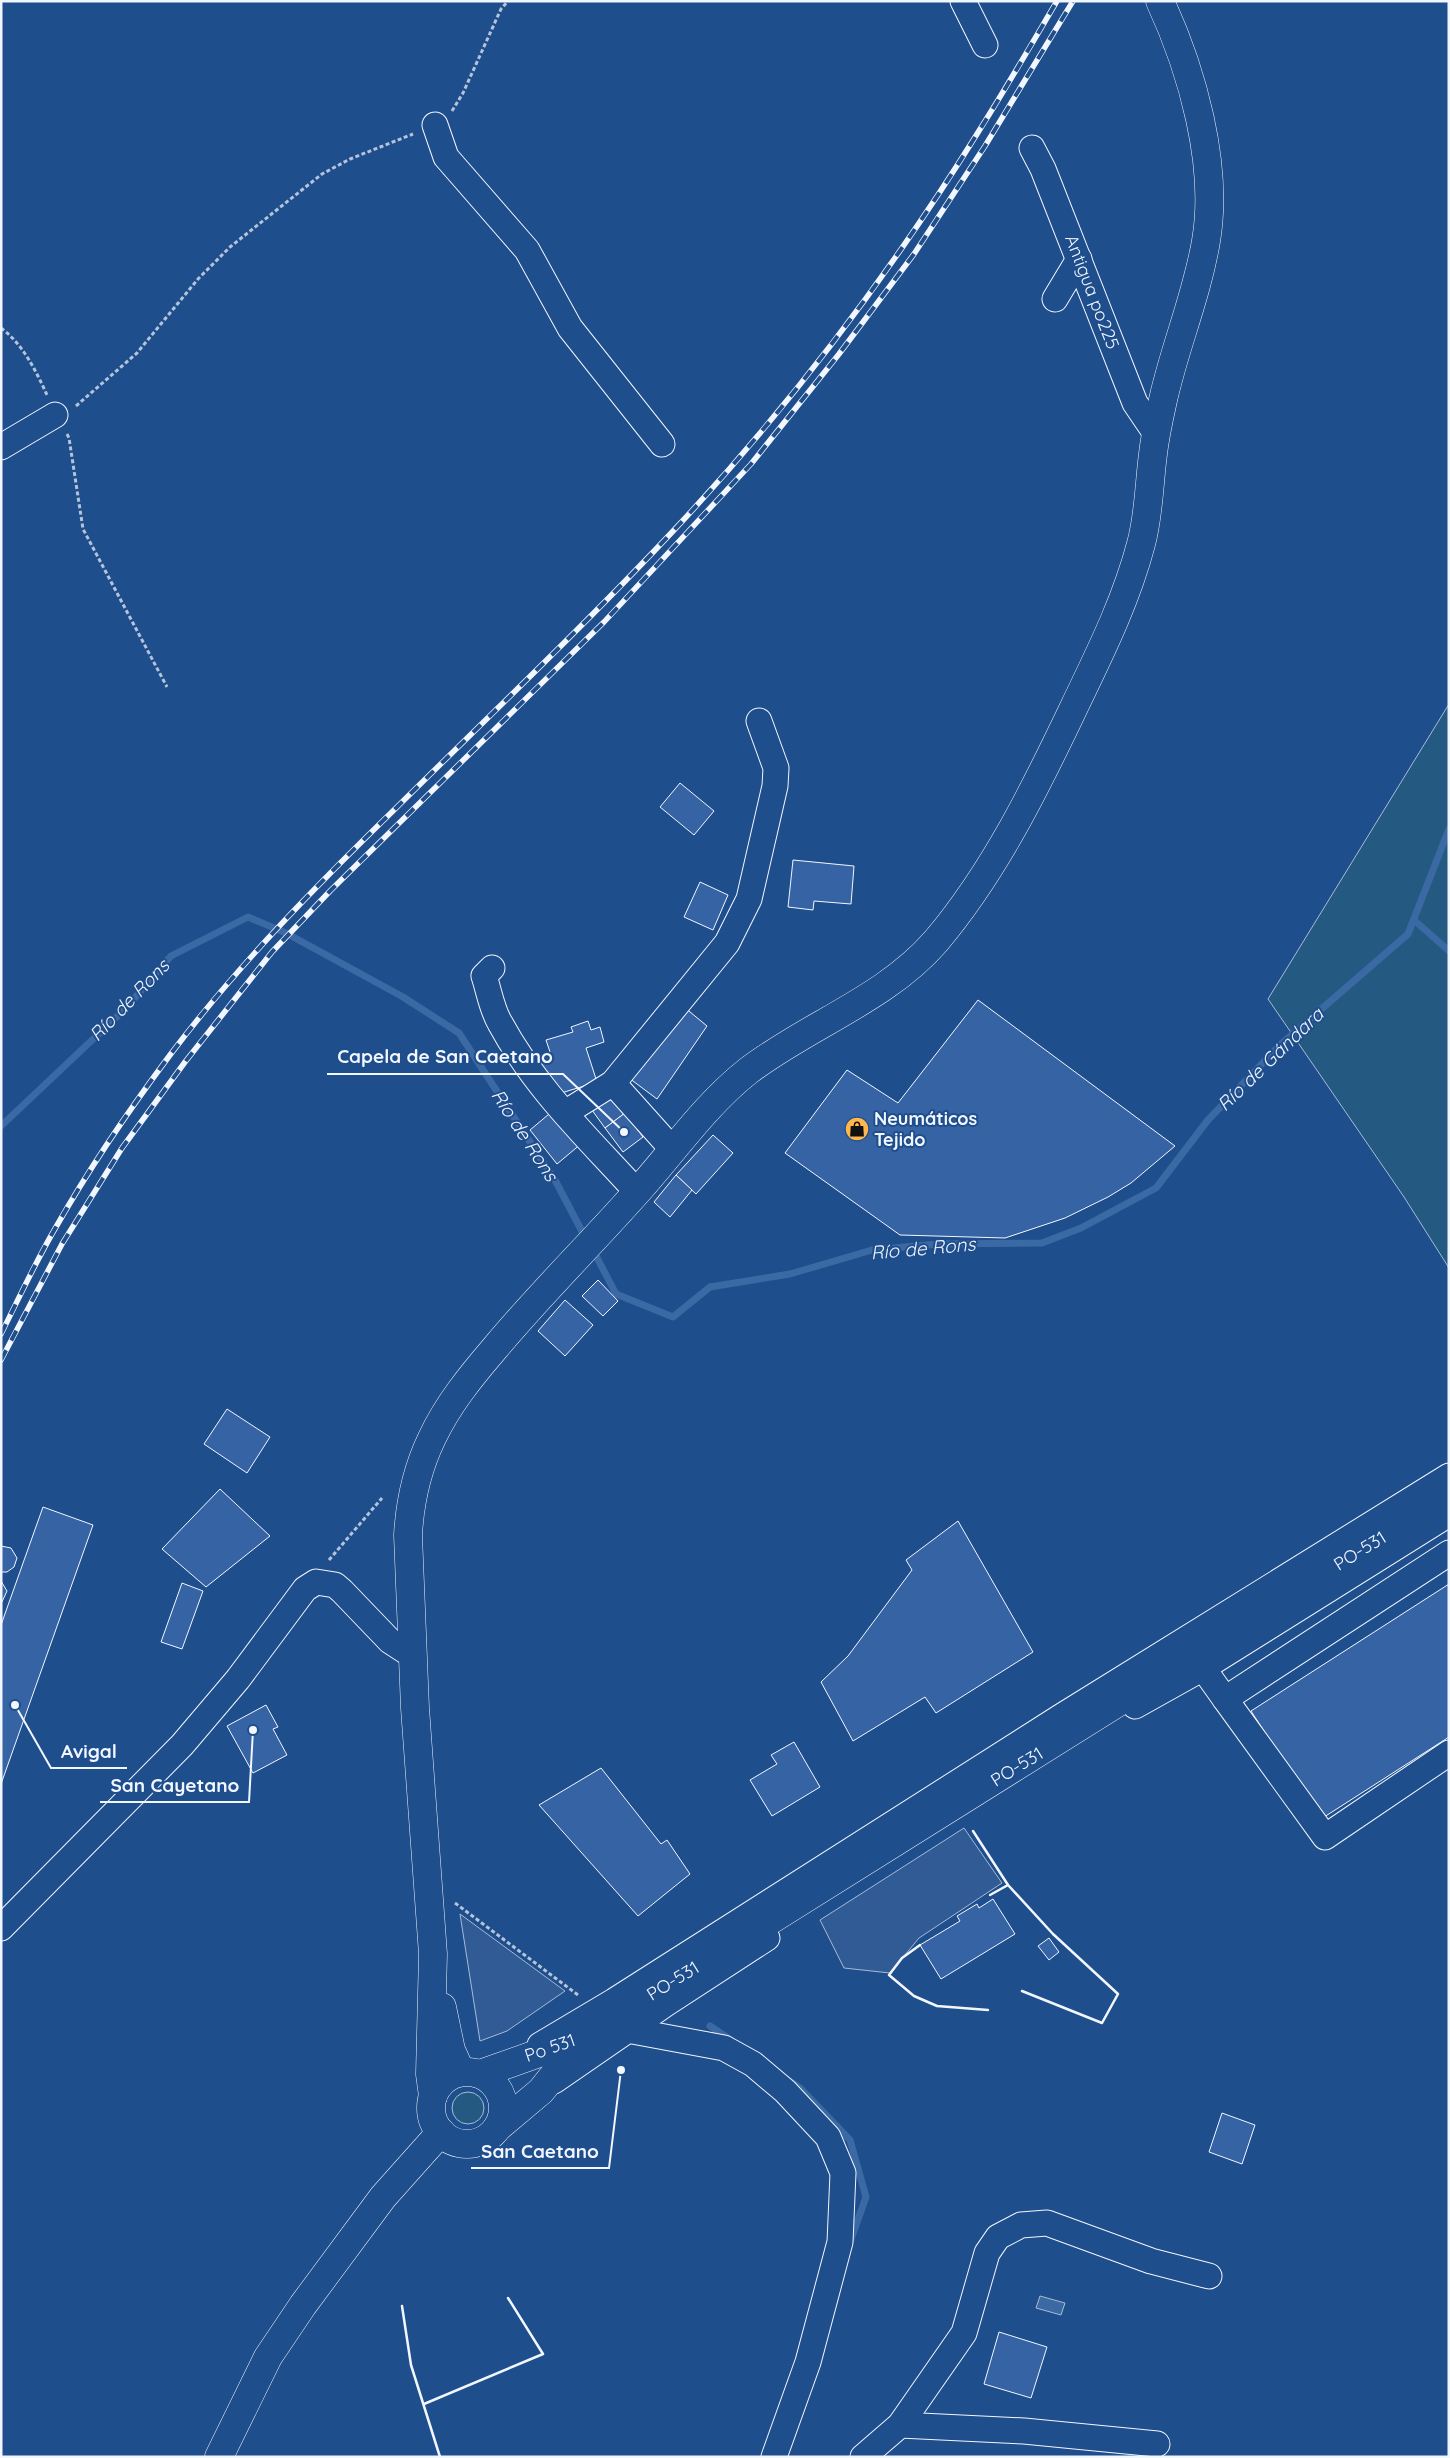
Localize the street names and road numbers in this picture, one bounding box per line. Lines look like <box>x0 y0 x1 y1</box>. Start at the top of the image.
street label: Antigua po225 <box>1060 231 1125 352</box>
street label: PO-531 <box>1329 1526 1390 1576</box>
street label: PO-531 <box>986 1742 1047 1792</box>
street label: PO-531 <box>642 1956 703 2006</box>
street label: Po 531 <box>521 2028 578 2067</box>

